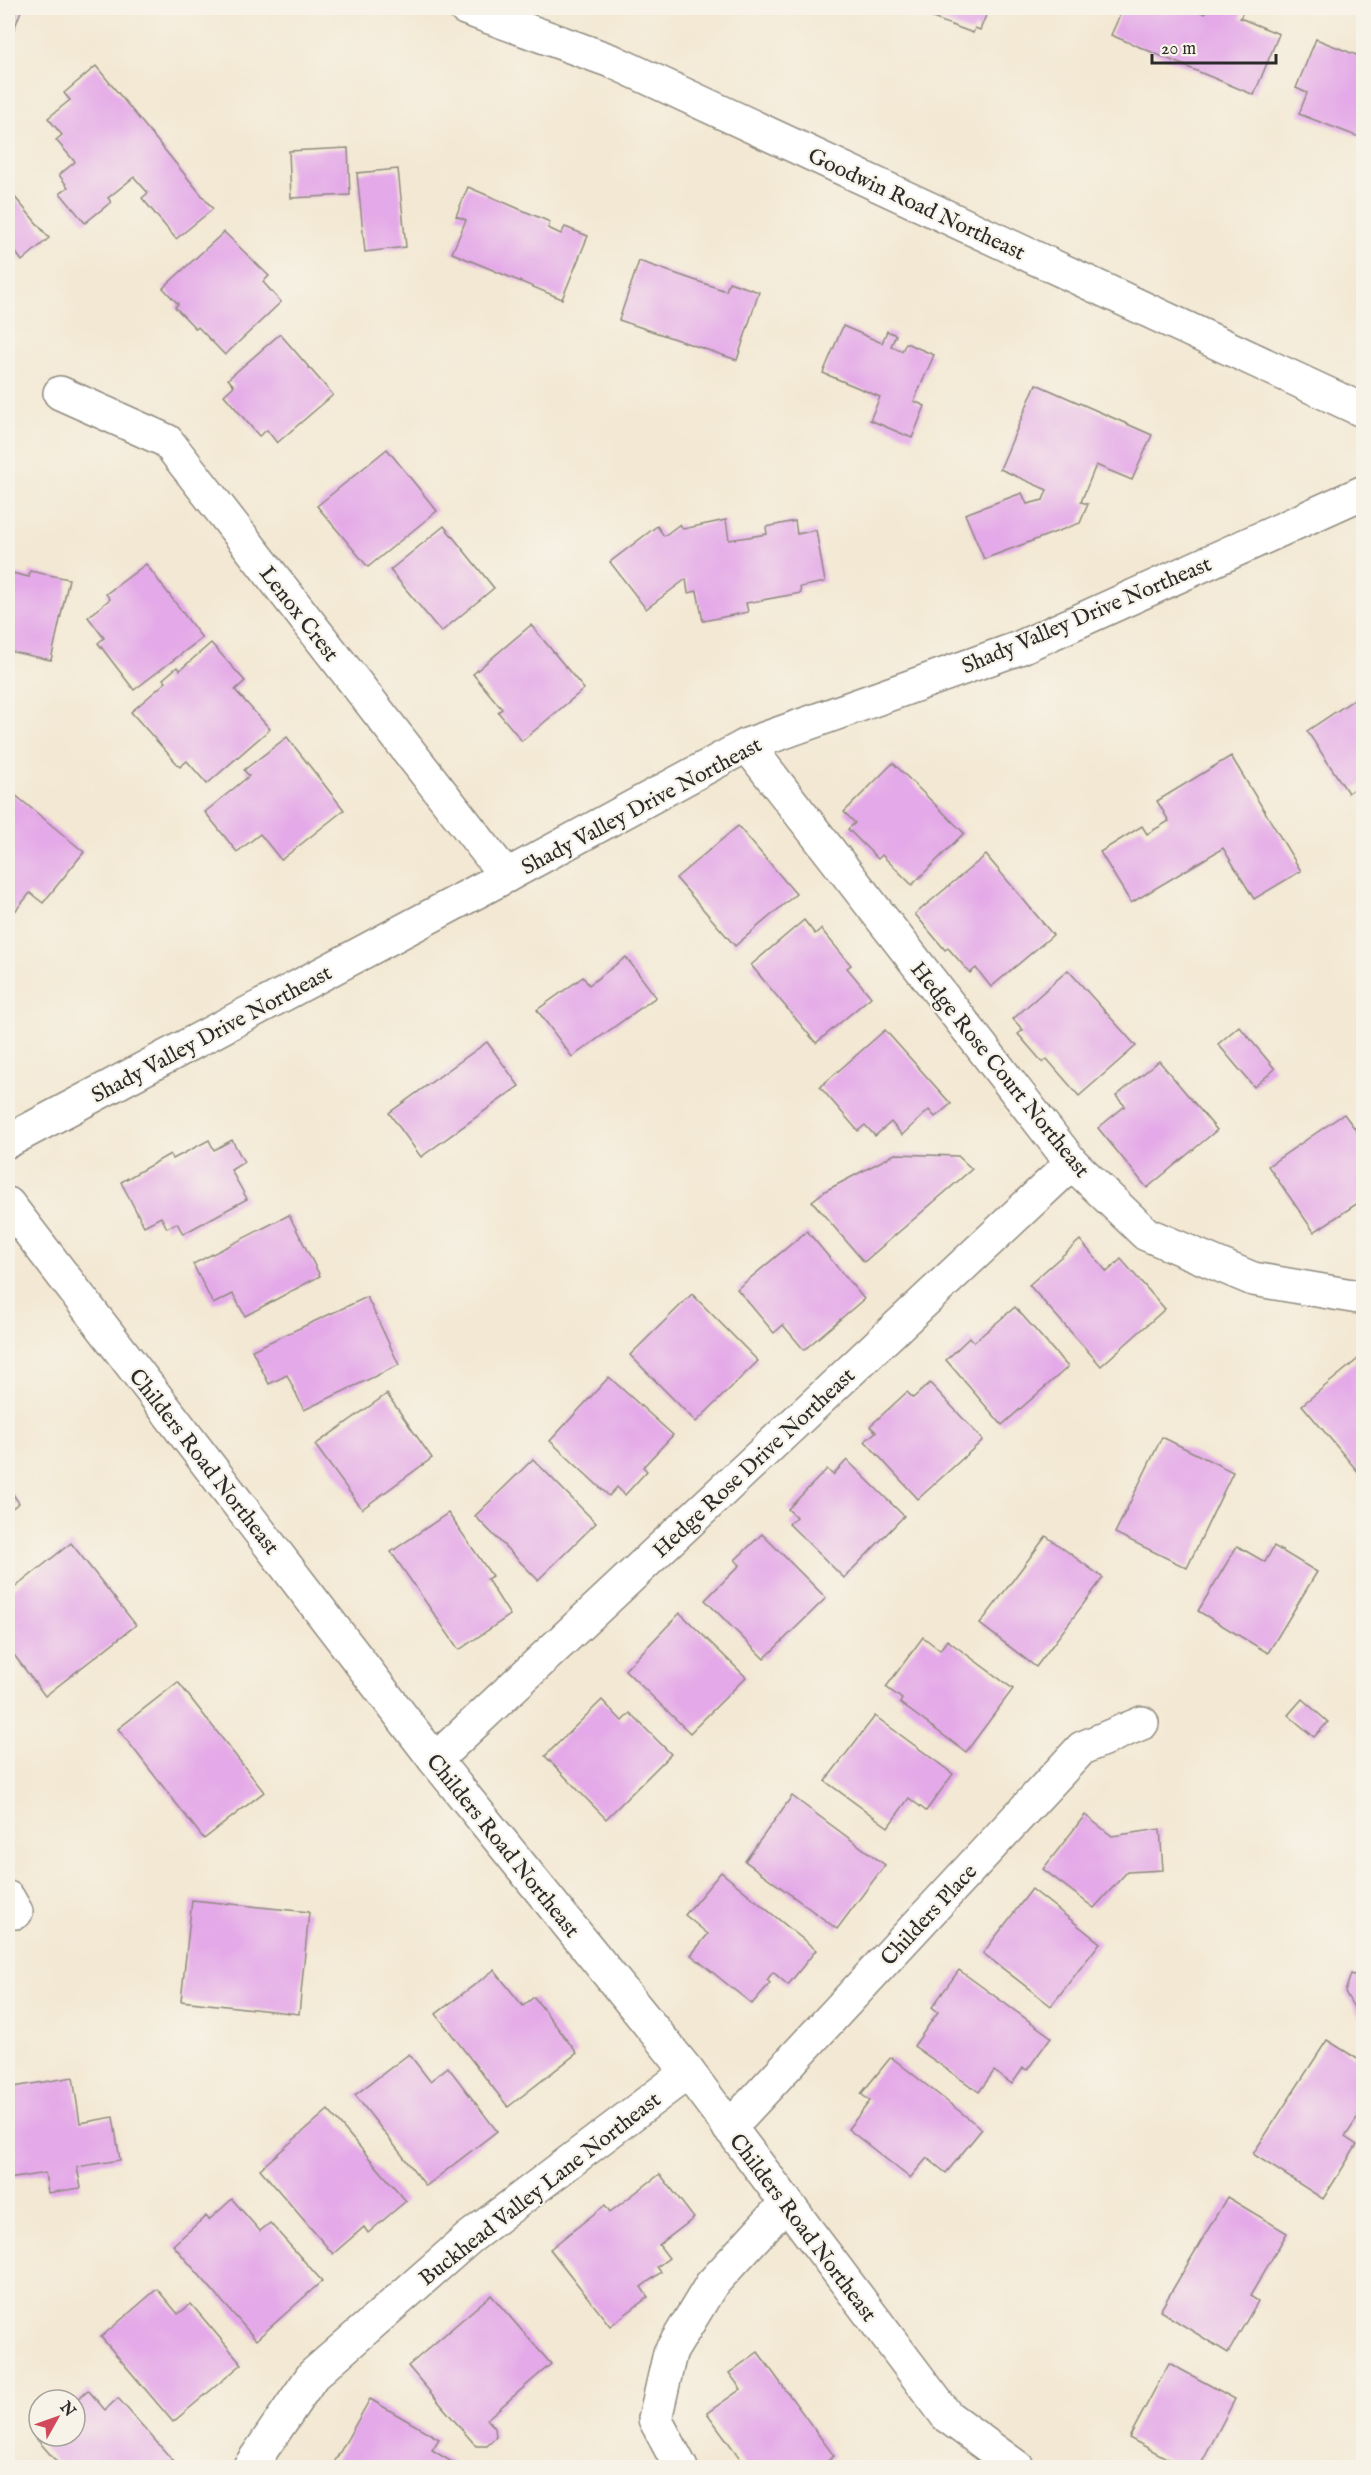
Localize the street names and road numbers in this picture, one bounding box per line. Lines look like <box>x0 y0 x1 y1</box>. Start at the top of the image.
street label: Goodwin Road Northeast <box>803 142 1030 268</box>
street label: Shady Valley Drive Northeast <box>958 550 1216 681</box>
street label: Lenox Crest <box>252 561 345 668</box>
street label: Shady Valley Drive Northeast <box>517 731 767 882</box>
street label: Hedge Rose Court Northeast <box>904 956 1096 1184</box>
street label: Shady Valley Drive Northeast <box>87 959 337 1110</box>
street label: Hedge Rose Drive Northeast <box>647 1362 862 1565</box>
street label: Childers Road Northeast <box>122 1364 285 1561</box>
street label: Childers Road Northeast <box>420 1749 586 1944</box>
street label: Childers Place <box>875 1858 984 1972</box>
street label: Buckhead Valley Lane Northeast <box>414 2086 667 2293</box>
street label: Childers Road Northeast <box>722 2128 883 2328</box>

